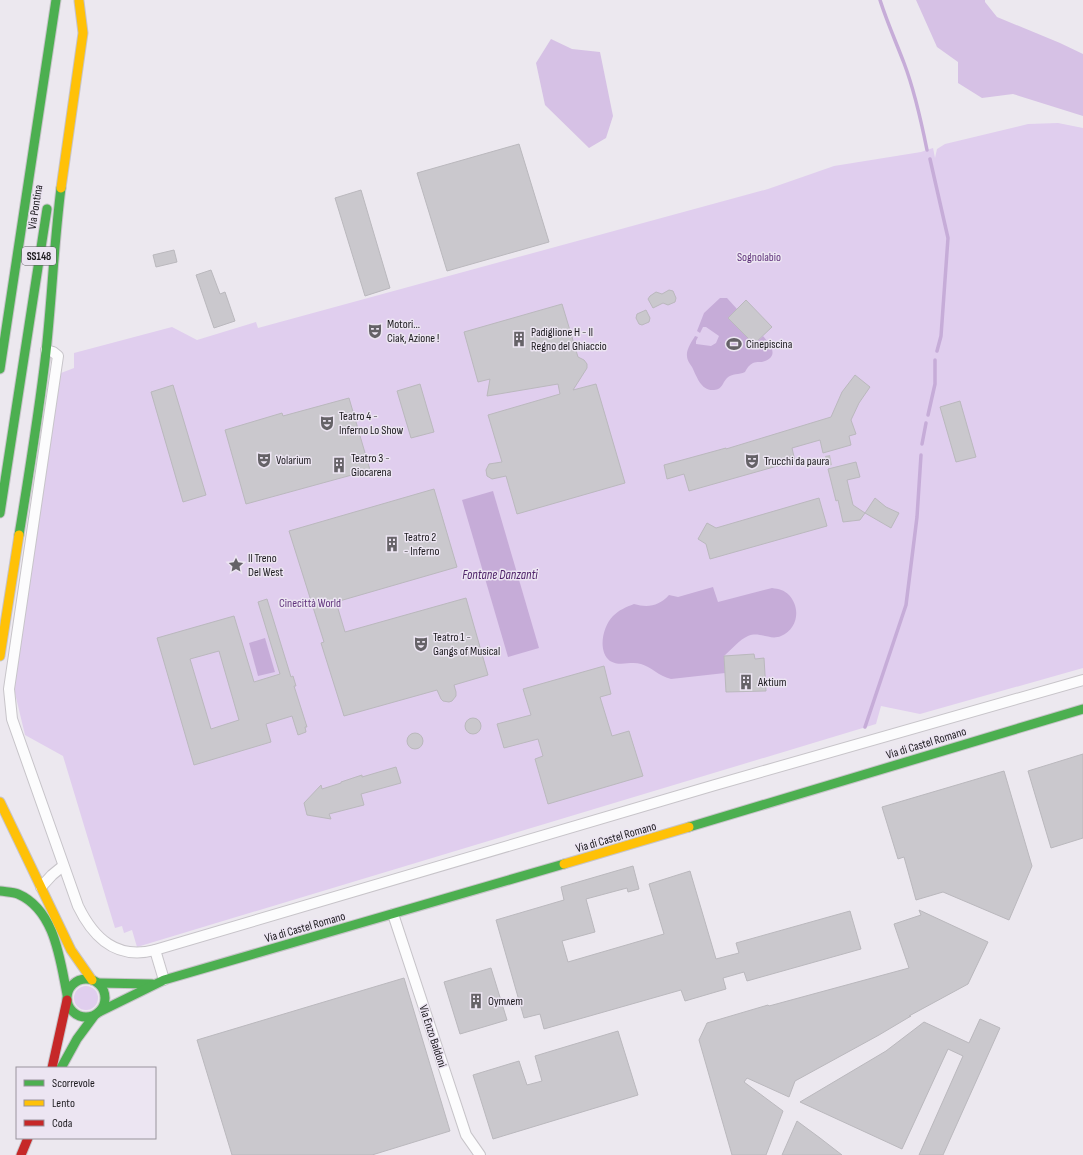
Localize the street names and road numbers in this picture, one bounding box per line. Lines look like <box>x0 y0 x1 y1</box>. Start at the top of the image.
street label: Via Pontina <box>25 183 46 231</box>
road number: SS148 <box>22 247 56 265</box>
street label: Via di Castel Romano <box>884 724 968 763</box>
street label: Via di Castel Romano <box>574 819 658 856</box>
street label: Via di Castel Romano <box>263 909 347 946</box>
street label: Via Enzo Baldoni <box>415 1003 450 1069</box>

